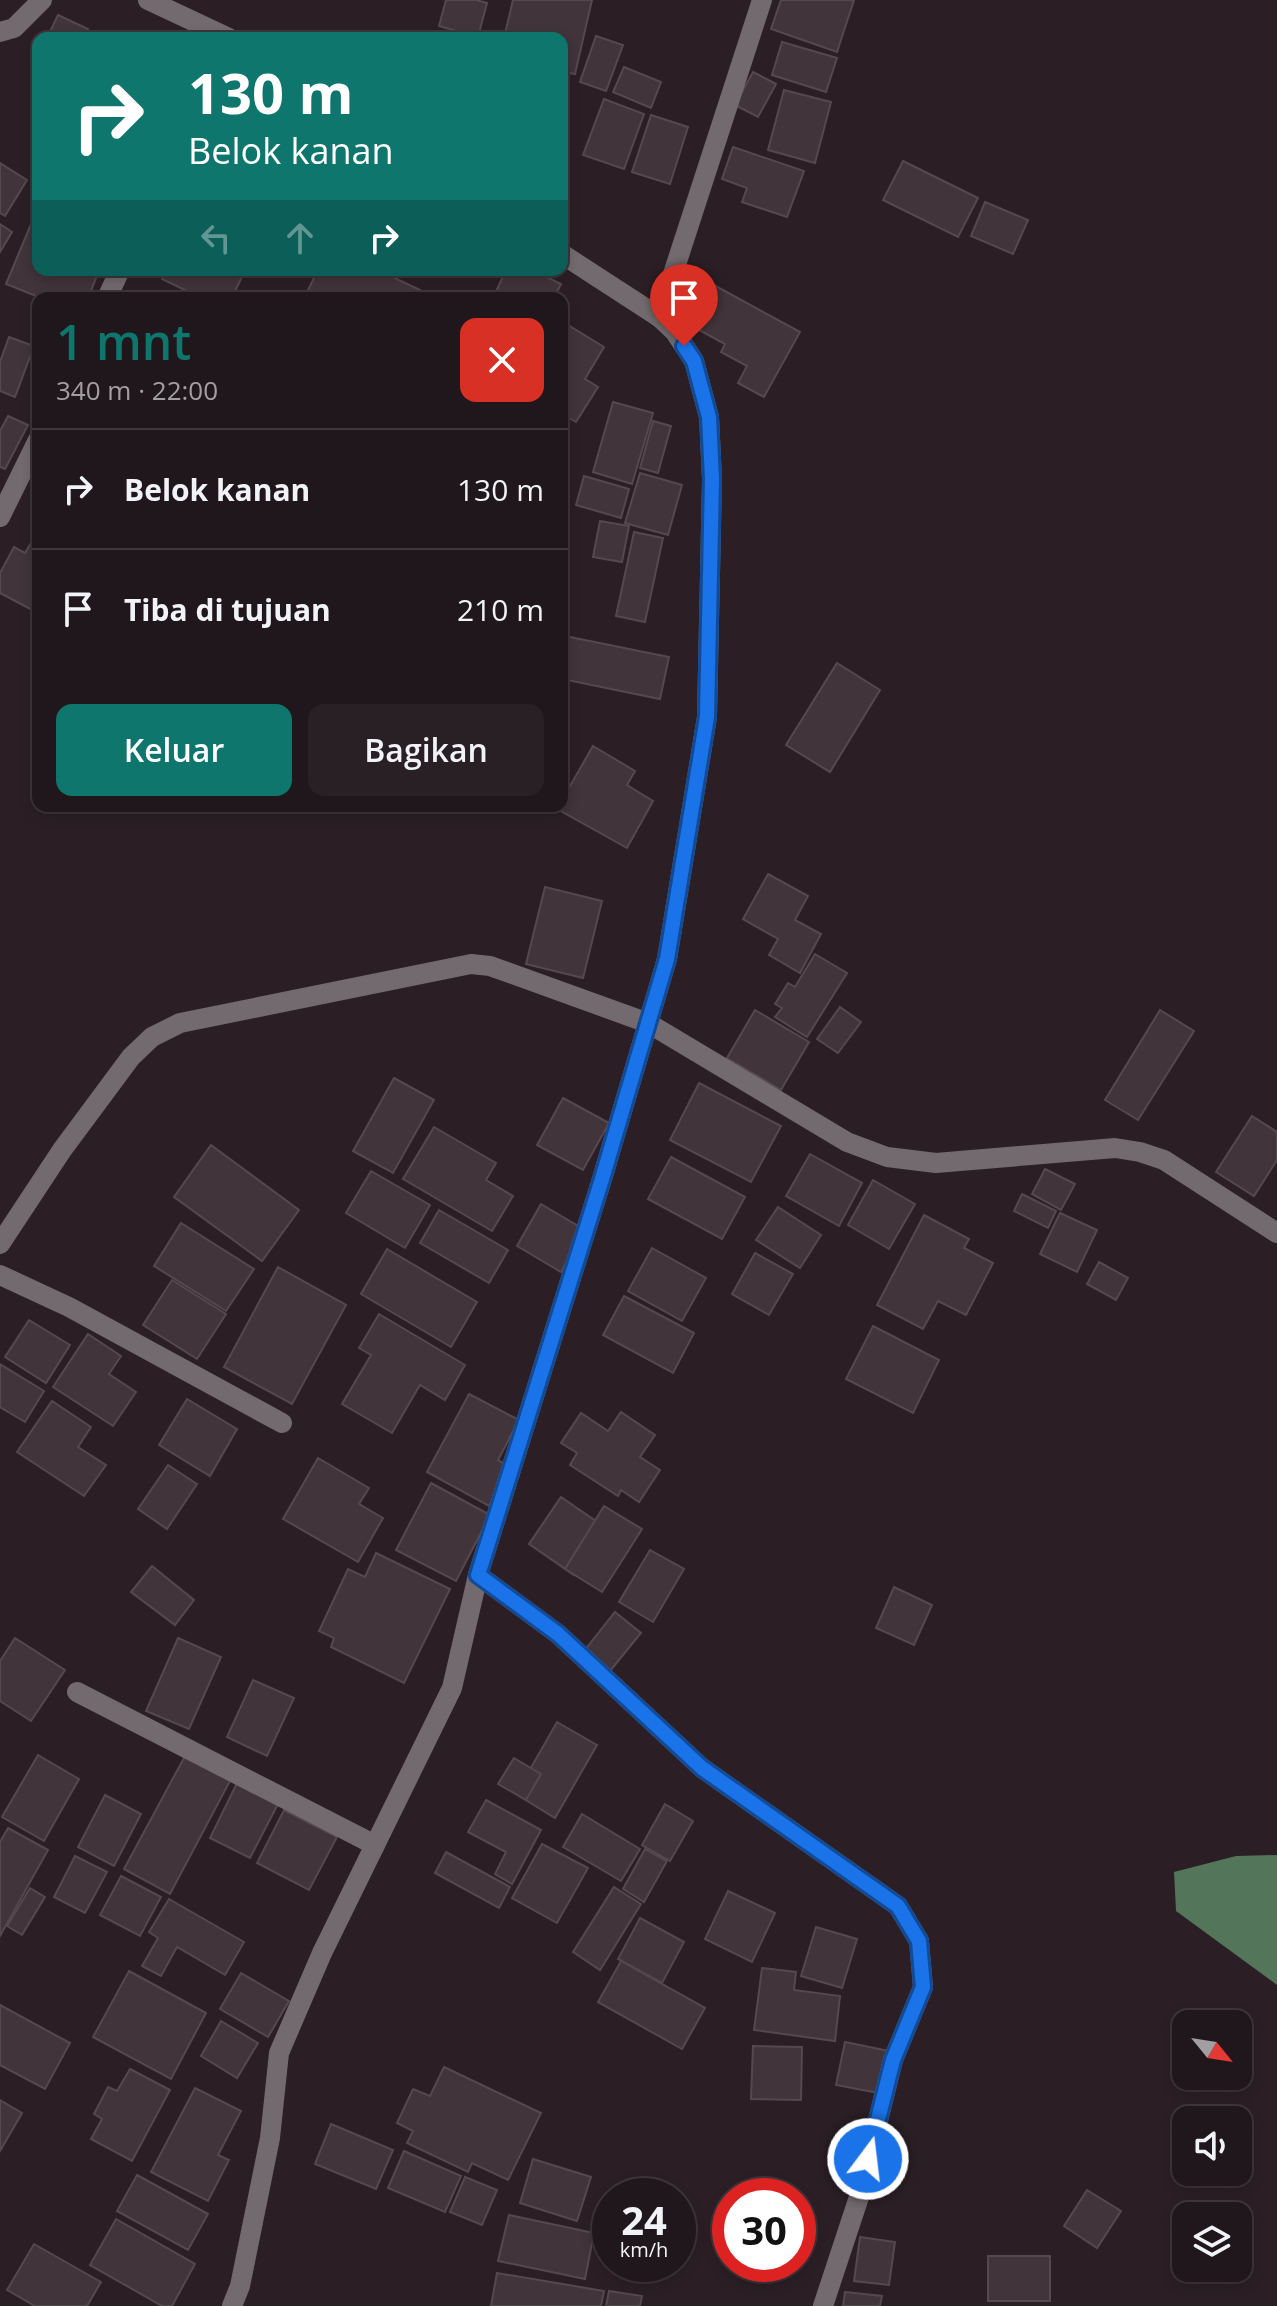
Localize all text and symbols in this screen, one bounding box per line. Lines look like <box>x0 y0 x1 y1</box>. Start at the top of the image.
text: 130 m <box>188 54 354 130</box>
icon: right <box>56 64 160 168</box>
text: Belok kanan <box>188 126 394 175</box>
icon: left <box>194 216 238 260</box>
icon: ahead <box>278 216 322 260</box>
icon: right <box>362 216 406 260</box>
pin <box>650 264 718 346</box>
icon: arrive <box>662 276 706 320</box>
text: 1 mnt <box>56 309 191 374</box>
button: close <box>460 318 544 402</box>
text: 340 m · 22:00 <box>56 372 218 408</box>
icon: right <box>56 467 100 511</box>
text: Belok kanan <box>124 469 310 510</box>
text: 130 m <box>457 469 544 510</box>
icon: arrive <box>56 587 100 631</box>
text: Tiba di tujuan <box>124 589 331 630</box>
text: 210 m <box>457 589 544 630</box>
button: Keluar <box>56 704 292 796</box>
button: Bagikan <box>308 704 544 796</box>
north arrow <box>1172 2010 1252 2090</box>
map controls <box>1172 2010 1252 2282</box>
button: sound <box>1172 2106 1252 2186</box>
position arrow <box>826 2117 910 2201</box>
speed limit sign: 30 <box>712 2178 816 2282</box>
text: 24 <box>621 2192 667 2247</box>
button: layers <box>1172 2202 1252 2282</box>
text: km/h <box>620 2236 668 2263</box>

